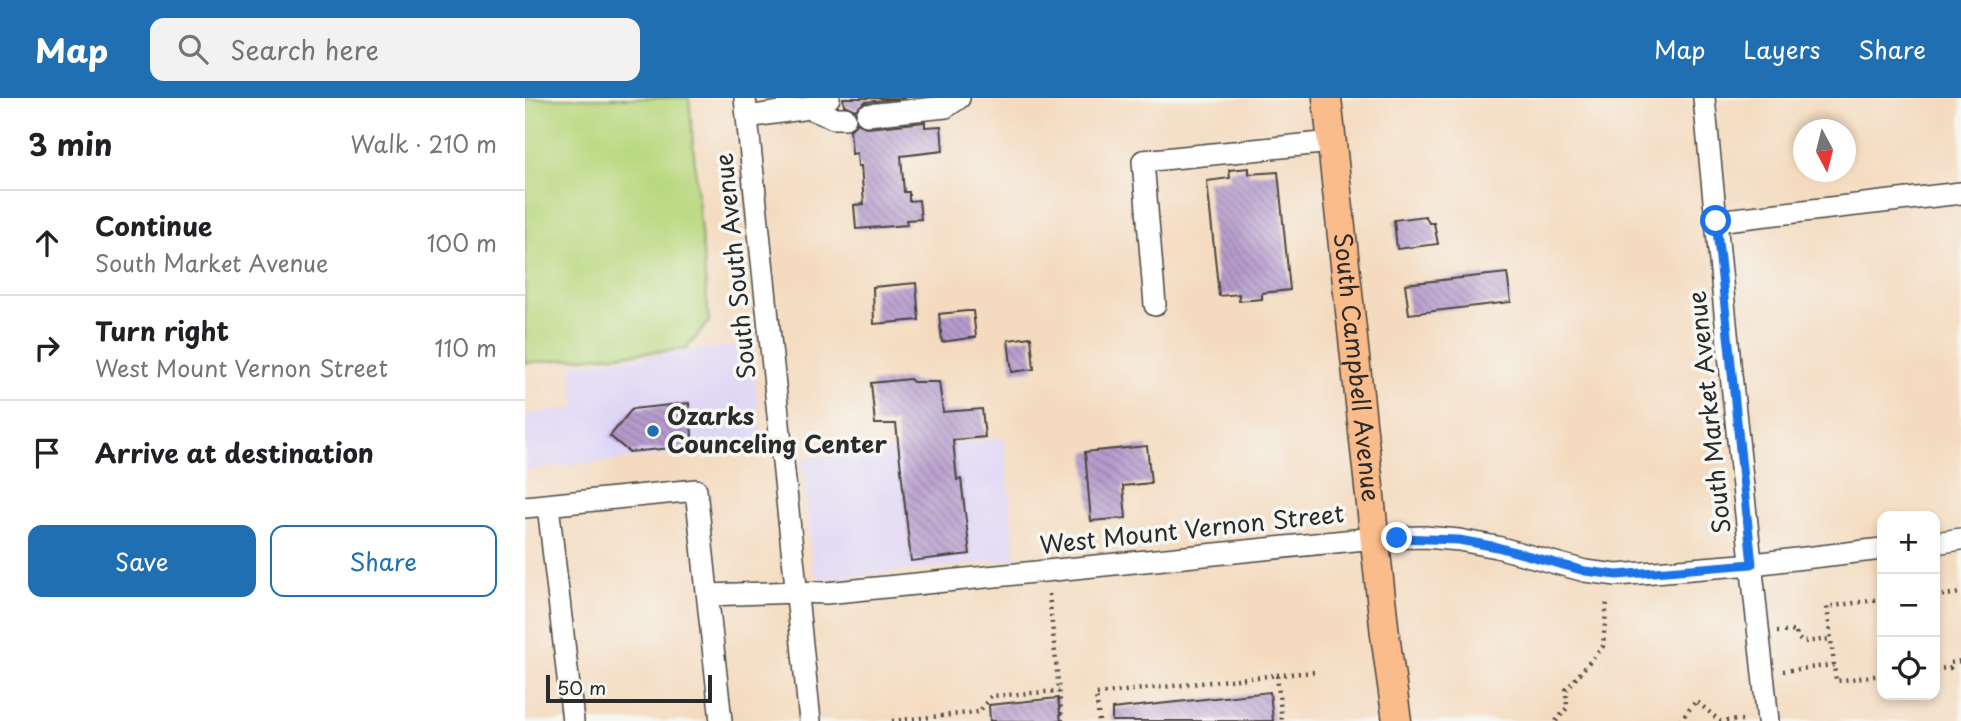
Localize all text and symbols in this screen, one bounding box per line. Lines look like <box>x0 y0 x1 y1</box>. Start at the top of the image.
search box <box>150 18 640 81</box>
text: Map <box>35 24 108 74</box>
icon: search <box>174 30 212 68</box>
text: Search here <box>230 30 379 69</box>
text: Map <box>1654 31 1705 67</box>
text: Layers <box>1743 31 1820 67</box>
text: Share <box>1858 31 1926 67</box>
north arrow <box>1793 119 1856 182</box>
text: 3 min <box>28 121 113 166</box>
text: Walk · 210 m <box>350 126 497 161</box>
street label: South South Avenue <box>704 151 764 381</box>
route start <box>1700 205 1731 236</box>
text: Continue <box>95 206 212 245</box>
icon: ahead <box>28 224 66 262</box>
text: 100 m <box>427 225 497 260</box>
street label: South Campbell Avenue <box>1326 231 1390 503</box>
text: South Market Avenue <box>95 245 329 280</box>
street label: South Market Avenue <box>1677 289 1739 535</box>
text: Turn right <box>95 311 229 350</box>
icon: right <box>28 329 66 367</box>
text: 110 m <box>435 330 497 365</box>
text: West Mount Vernon Street <box>95 350 388 385</box>
place label: Ozarks Counceling Center <box>667 397 887 461</box>
marker: Ozarks Counceling Center <box>645 423 661 439</box>
text: Arrive at destination <box>95 433 374 472</box>
icon: arrive <box>28 434 66 472</box>
street label: West Mount Vernon Street <box>1038 494 1346 562</box>
map controls <box>1877 511 1940 700</box>
button: + <box>1877 511 1940 574</box>
route end <box>1381 522 1412 553</box>
button: Save <box>28 525 256 597</box>
button: Share <box>270 525 497 597</box>
button: − <box>1877 574 1940 637</box>
button: locate <box>1877 637 1940 700</box>
scale bar <box>546 672 712 704</box>
text: 50 m <box>557 673 606 701</box>

